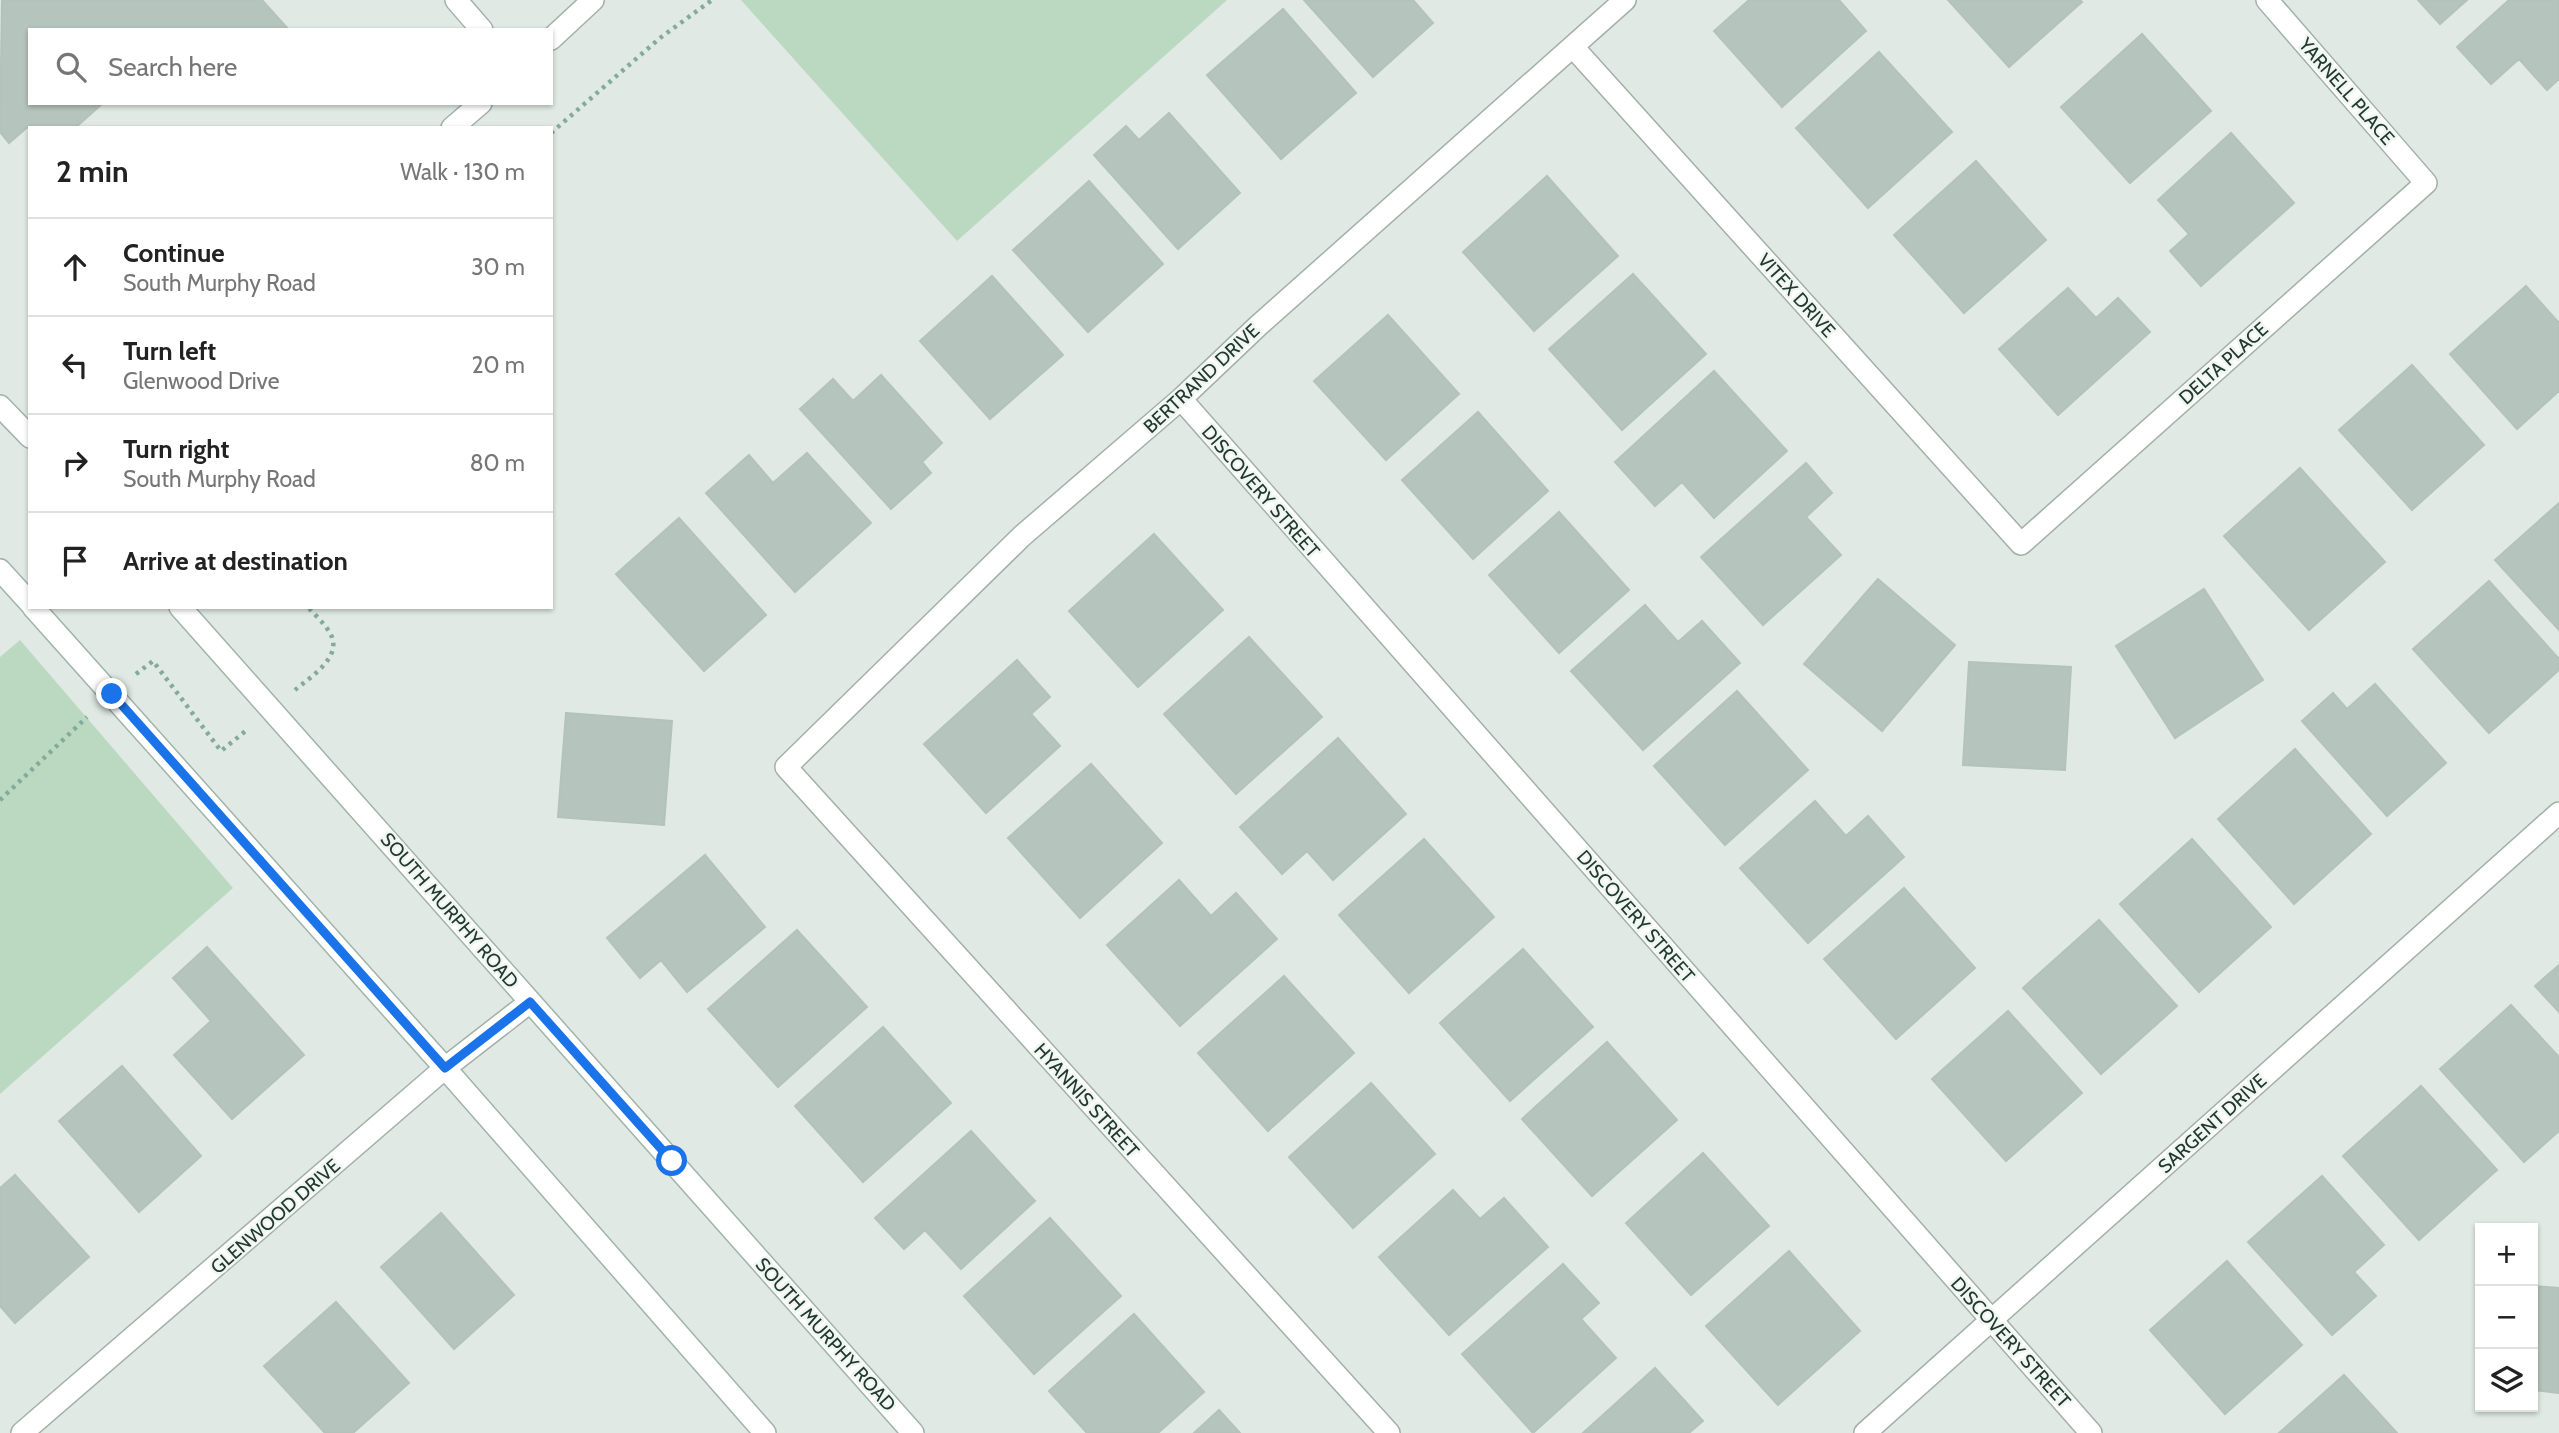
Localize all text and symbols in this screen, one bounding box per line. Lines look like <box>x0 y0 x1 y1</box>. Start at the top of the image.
search box <box>28 28 553 105</box>
street label: YARNELL PLACE <box>2293 32 2399 149</box>
icon: search <box>52 48 90 86</box>
text: Search here <box>108 51 237 83</box>
text: 2 min <box>56 153 128 190</box>
text: Walk · 130 m <box>400 158 525 186</box>
text: Continue <box>123 237 225 269</box>
icon: ahead <box>56 248 94 286</box>
street label: VITEX DRIVE <box>1753 249 1840 342</box>
text: 30 m <box>471 253 525 281</box>
text: South Murphy Road <box>123 269 316 297</box>
street label: DELTA PLACE <box>2174 317 2273 409</box>
street label: BERTRAND DRIVE <box>1139 319 1264 438</box>
text: Turn left <box>123 335 216 367</box>
icon: left <box>56 346 94 384</box>
text: 20 m <box>472 351 525 379</box>
text: Glenwood Drive <box>123 367 279 395</box>
street label: DISCOVERY STREET <box>1197 420 1324 562</box>
text: Turn right <box>123 433 229 465</box>
icon: right <box>56 444 94 482</box>
text: 80 m <box>470 449 525 477</box>
text: South Murphy Road <box>123 465 316 493</box>
icon: arrive <box>56 542 94 580</box>
text: Arrive at destination <box>123 545 348 577</box>
route end <box>96 678 127 709</box>
street label: SOUTH MURPHY ROAD <box>376 828 524 993</box>
street label: DISCOVERY STREET <box>1572 845 1699 987</box>
street label: HYANNIS STREET <box>1029 1039 1144 1162</box>
street label: SARGENT DRIVE <box>2154 1069 2271 1178</box>
route start <box>656 1145 687 1176</box>
street label: GLENWOOD DRIVE <box>206 1154 345 1279</box>
map controls <box>2475 1223 2538 1412</box>
button: + <box>2475 1223 2538 1286</box>
street label: SOUTH MURPHY ROAD <box>751 1253 901 1416</box>
street label: DISCOVERY STREET <box>1946 1272 2075 1412</box>
button: − <box>2475 1286 2538 1349</box>
button: layers <box>2475 1349 2538 1412</box>

